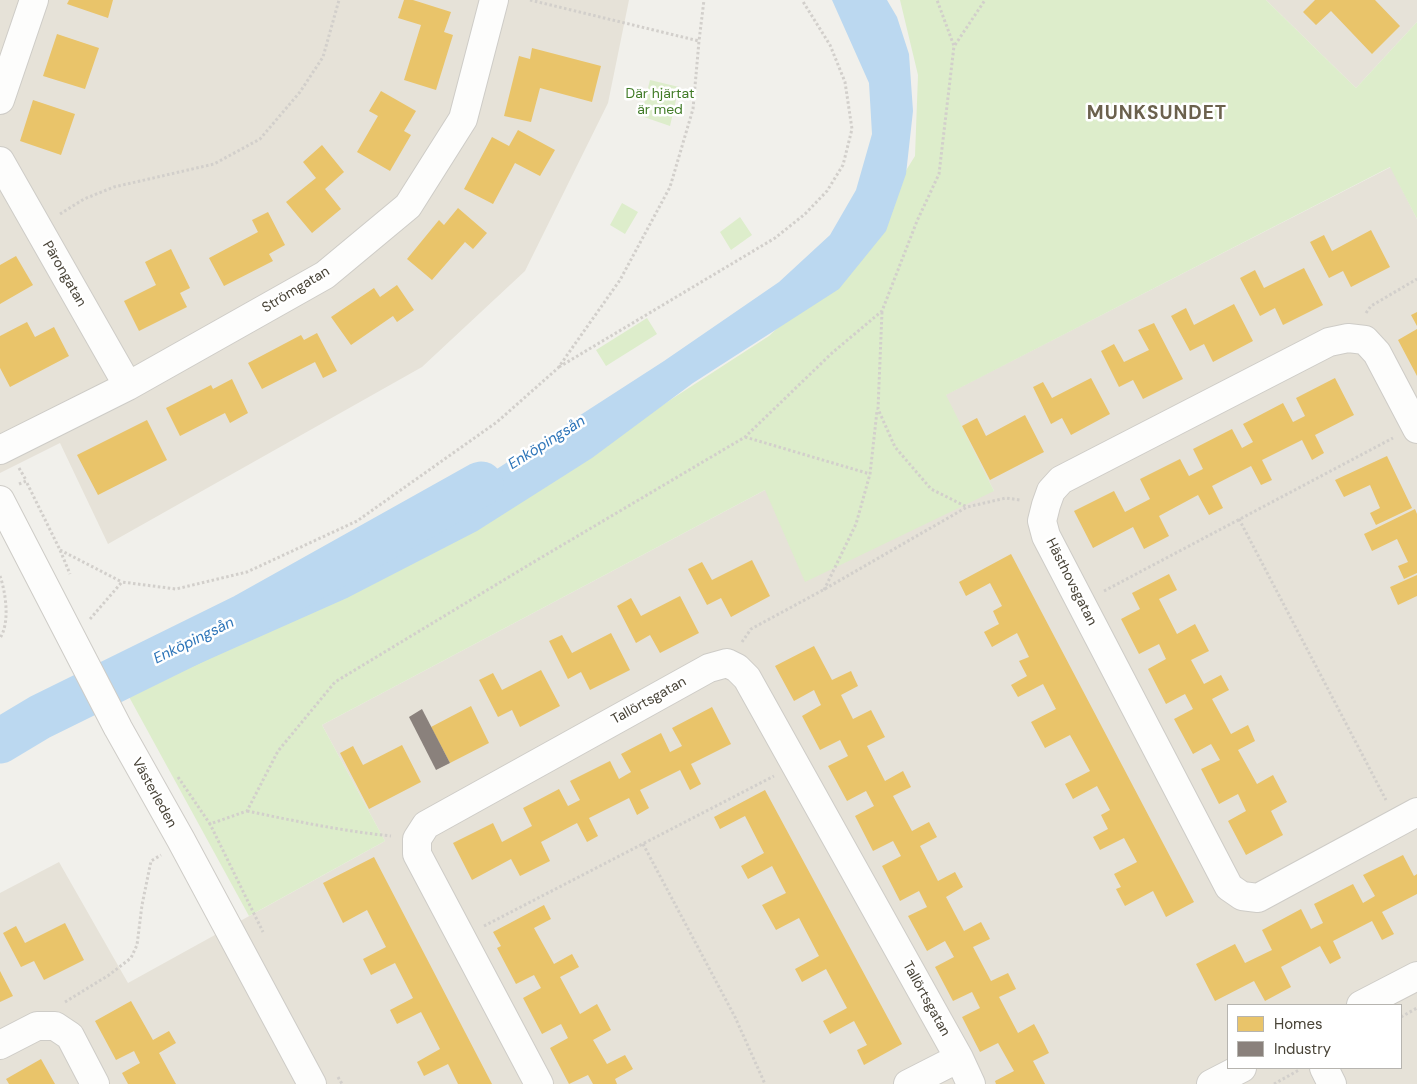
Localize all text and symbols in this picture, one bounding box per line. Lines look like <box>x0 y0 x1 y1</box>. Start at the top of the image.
park label: Där hjärtat är med <box>626 86 694 118</box>
district label: MUNKSUNDET <box>1086 103 1228 125</box>
street label: Pärongatan <box>38 238 90 310</box>
street label: Strömgatan <box>259 263 333 317</box>
water label: Enköpingsån <box>505 412 589 474</box>
street label: Hästhovsgatan <box>1042 536 1100 628</box>
water label: Enköpingsån <box>151 614 237 668</box>
street label: Tallörtsgatan <box>609 674 689 728</box>
street label: Västerleden <box>128 755 180 831</box>
street label: Tallörtsgatan <box>899 959 953 1039</box>
legend <box>1227 1004 1402 1069</box>
text: Homes <box>1274 1014 1323 1034</box>
text: Industry <box>1274 1039 1331 1059</box>

